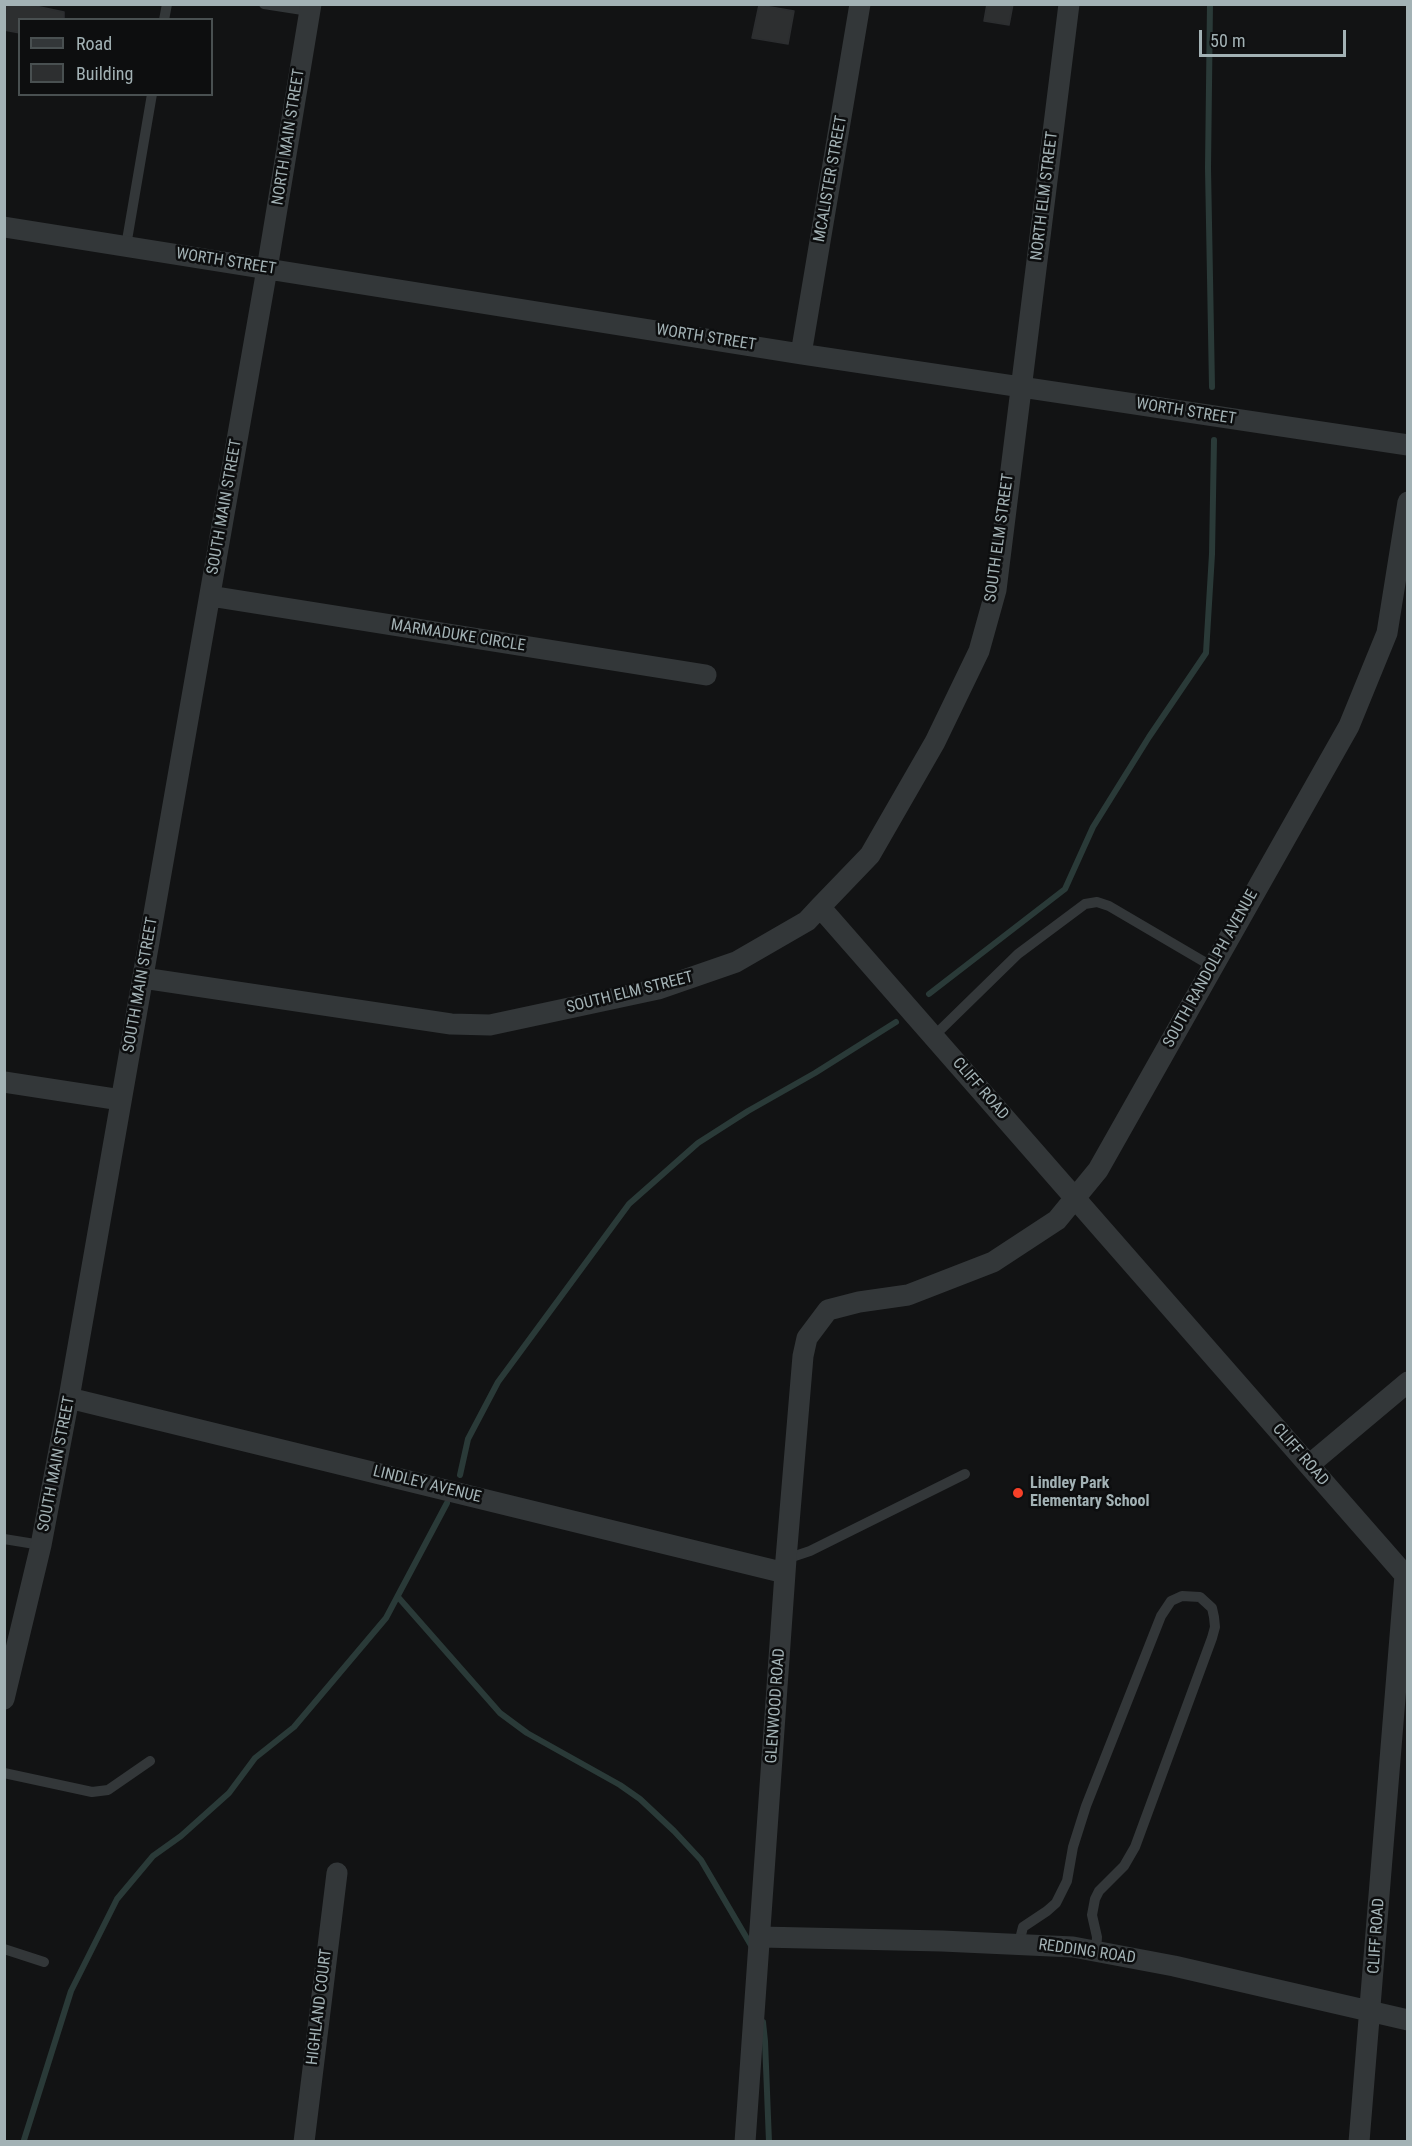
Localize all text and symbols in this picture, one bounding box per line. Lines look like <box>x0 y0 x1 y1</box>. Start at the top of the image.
legend <box>18 18 213 96</box>
scale bar <box>1202 18 1349 56</box>
text: 50 m <box>1210 30 1245 51</box>
text: Road <box>76 33 112 54</box>
text: Building <box>76 63 133 84</box>
street label: NORTH MAIN STREET <box>269 67 309 207</box>
street label: MCALISTER STREET <box>810 114 852 244</box>
street label: NORTH ELM STREET <box>1028 130 1062 262</box>
street label: WORTH STREET <box>175 245 277 279</box>
street label: WORTH STREET <box>655 321 757 355</box>
street label: WORTH STREET <box>1135 395 1237 429</box>
street label: SOUTH MAIN STREET <box>204 438 246 576</box>
street label: SOUTH ELM STREET <box>981 472 1019 604</box>
street label: MARMADUKE CIRCLE <box>389 616 527 656</box>
street label: SOUTH RANDOLPH AVENUE <box>1160 887 1262 1051</box>
street label: SOUTH MAIN STREET <box>120 916 162 1054</box>
street label: SOUTH ELM STREET <box>565 968 695 1018</box>
street label: CLIFF ROAD <box>948 1054 1012 1124</box>
street label: SOUTH MAIN STREET <box>34 1395 80 1533</box>
street label: CLIFF ROAD <box>1268 1420 1332 1490</box>
street label: LINDLEY AVENUE <box>371 1462 483 1508</box>
place label: Lindley Park Elementary School <box>1030 1474 1149 1512</box>
marker: Lindley Park Elementary School <box>1011 1486 1025 1500</box>
street label: GLENWOOD ROAD <box>762 1648 790 1764</box>
street label: CLIFF ROAD <box>1365 1897 1389 1975</box>
street label: REDDING ROAD <box>1037 1936 1137 1968</box>
street label: HIGHLAND COURT <box>303 1948 337 2066</box>

